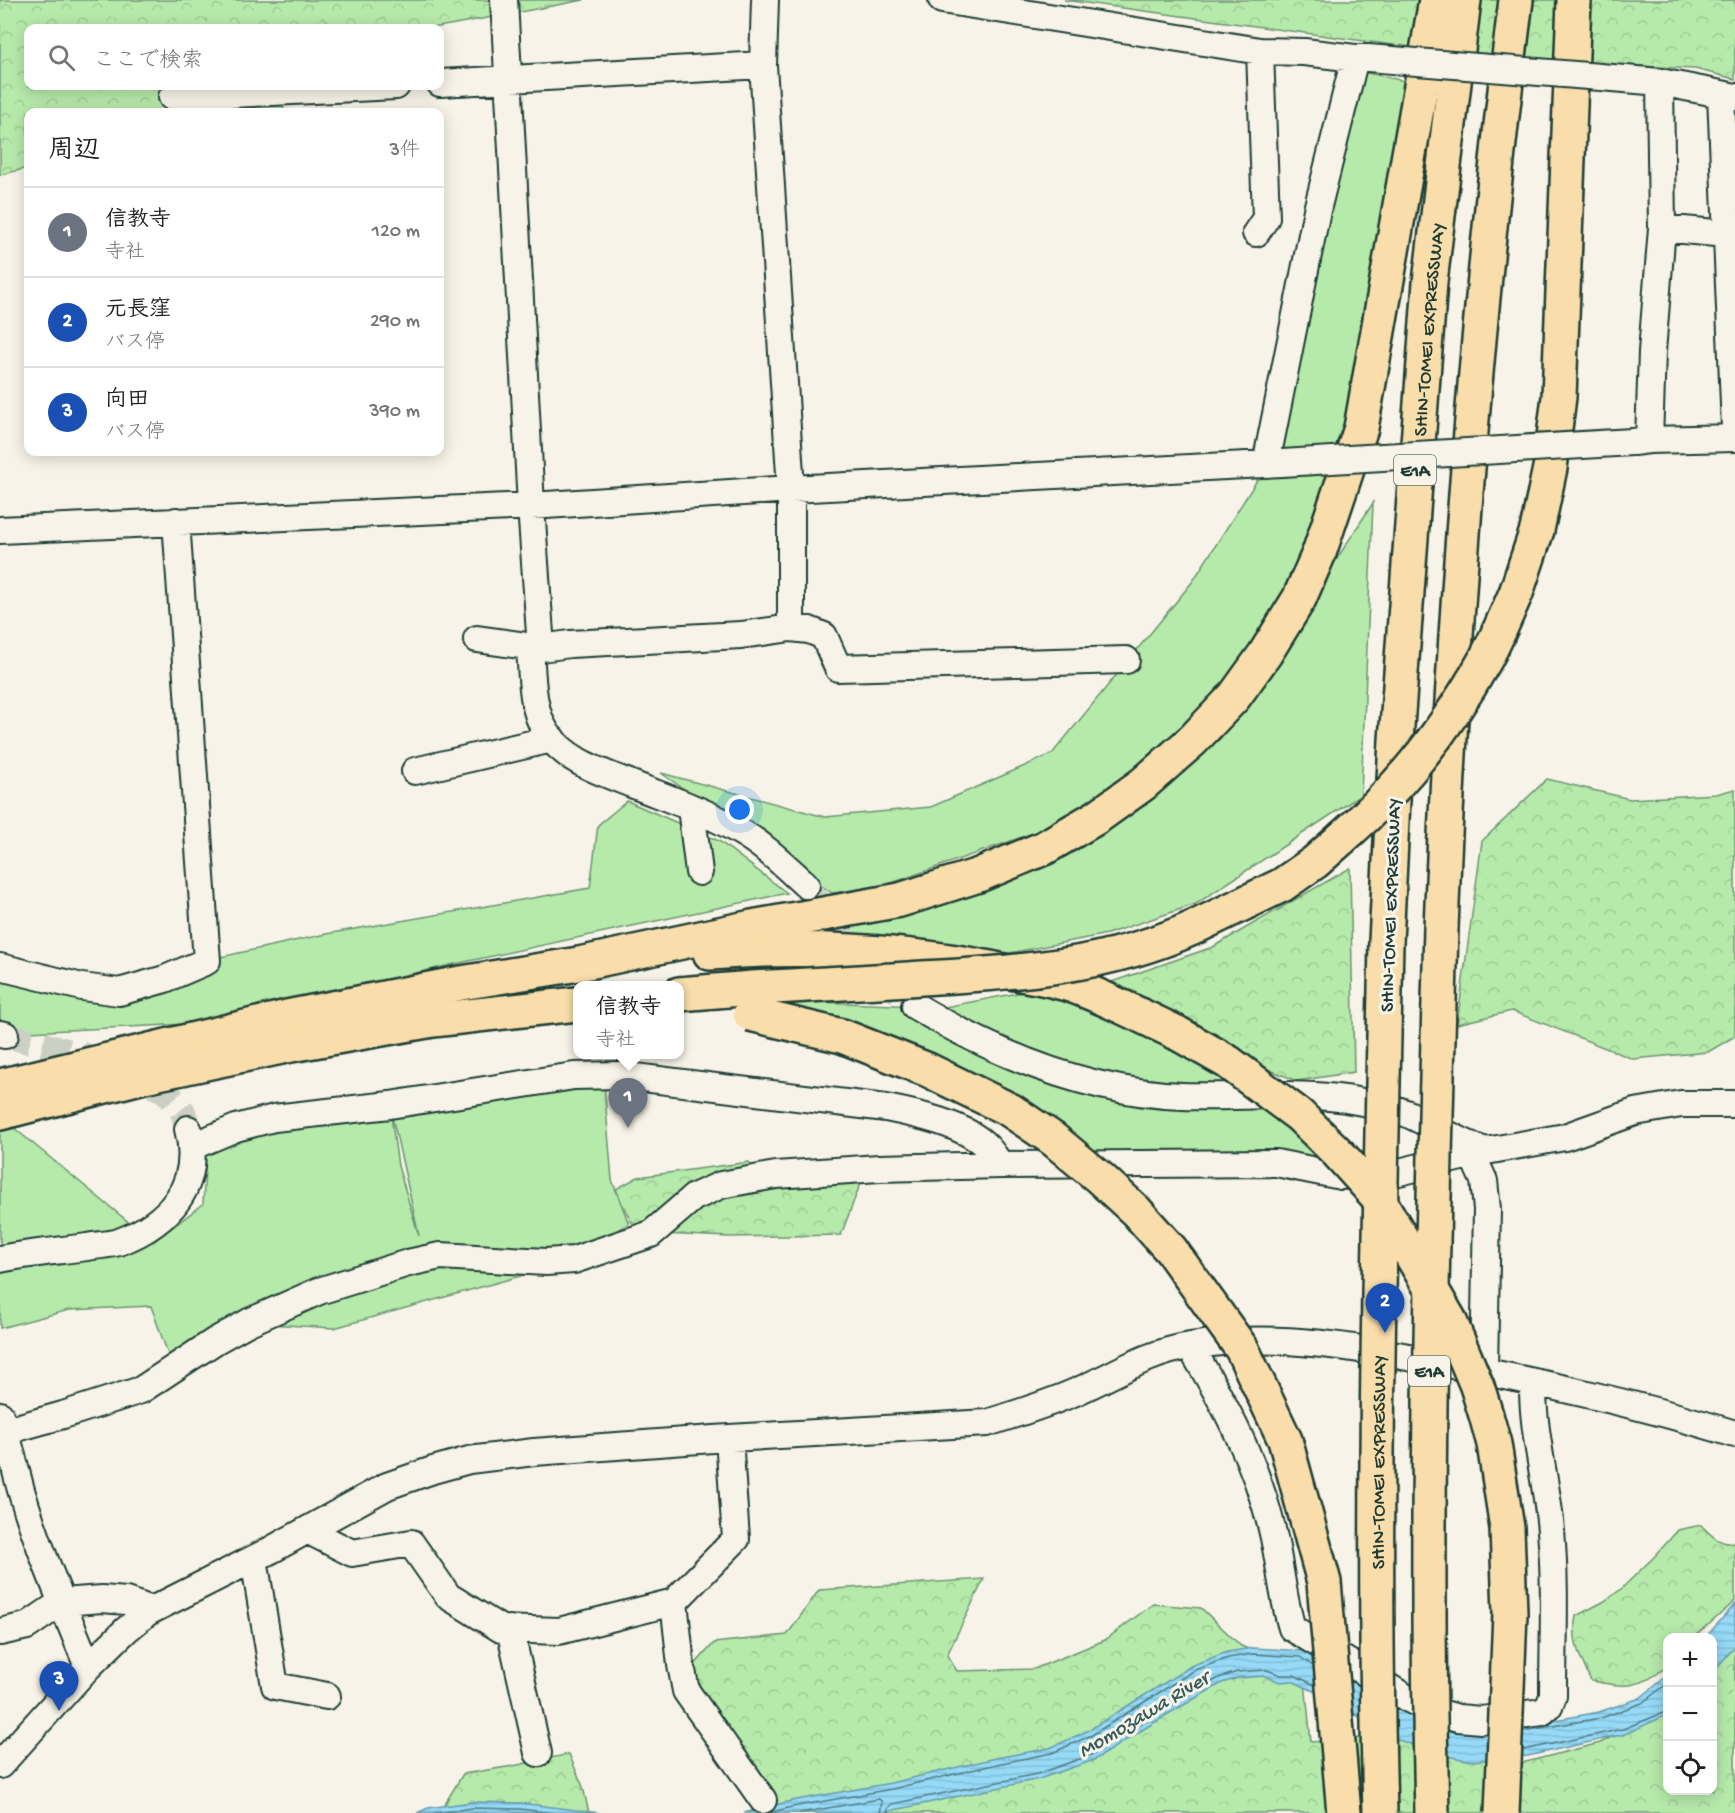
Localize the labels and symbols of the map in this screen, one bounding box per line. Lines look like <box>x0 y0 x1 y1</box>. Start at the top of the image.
street label: SHIN-TOMEI EXPRESSWAY <box>1411 222 1452 437</box>
road number: E1A <box>1394 455 1436 485</box>
your location <box>725 795 754 824</box>
street label: SHIN-TOMEI EXPRESSWAY <box>1377 798 1408 1013</box>
pin: 1 <box>608 1078 648 1128</box>
pin: 2 <box>1366 1284 1404 1333</box>
street label: SHIN-TOMEI EXPRESSWAY <box>1369 1355 1393 1569</box>
road number: E1A <box>1408 1356 1450 1386</box>
pin: 3 <box>40 1662 78 1711</box>
water label: Momozawa River <box>1075 1665 1219 1765</box>

